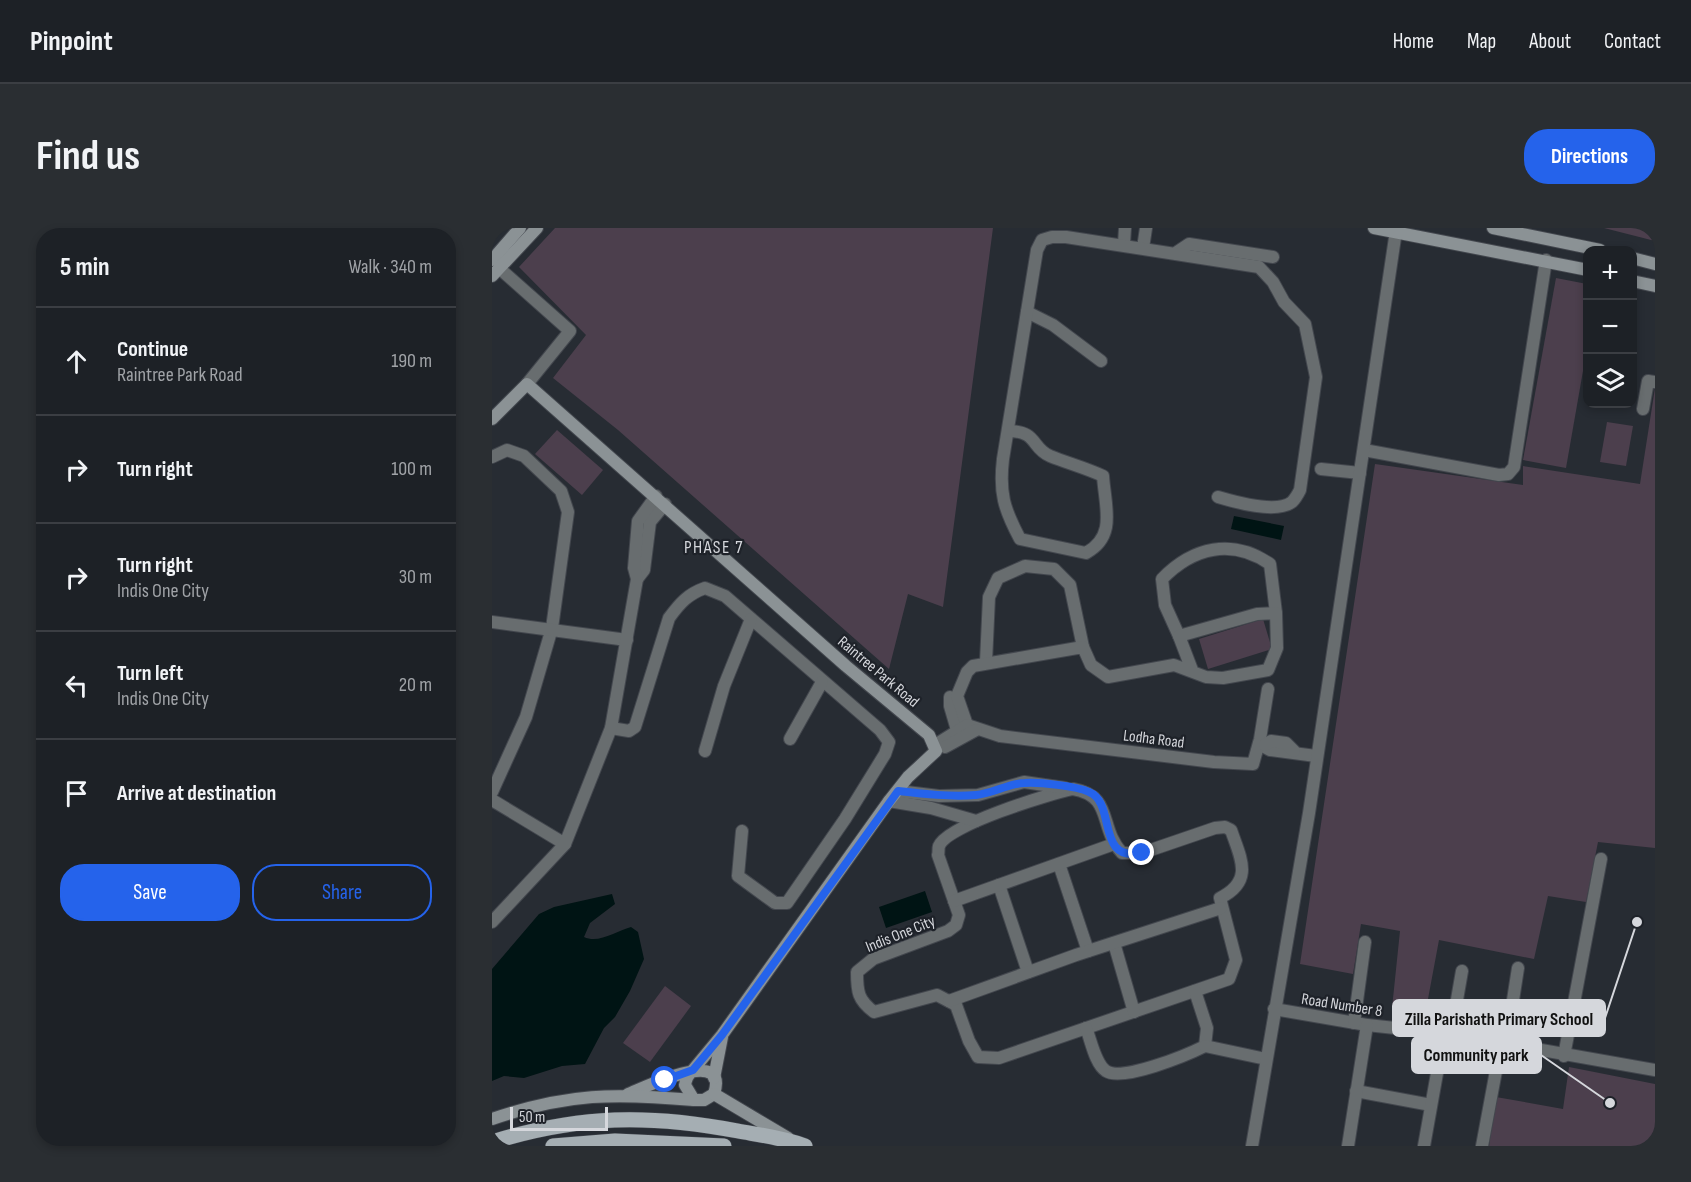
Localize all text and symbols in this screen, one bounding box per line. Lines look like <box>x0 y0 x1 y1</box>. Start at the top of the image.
text: Pinpoint <box>30 25 113 58</box>
text: Home <box>1393 29 1434 54</box>
text: Map <box>1467 29 1496 54</box>
text: About <box>1529 29 1571 54</box>
text: Contact <box>1604 29 1661 54</box>
button: Directions <box>1524 129 1655 184</box>
text: Find us <box>36 131 140 182</box>
map controls <box>1583 246 1637 408</box>
button: + <box>1583 246 1637 300</box>
text: 5 min <box>60 252 110 283</box>
text: Walk · 340 m <box>348 255 432 279</box>
button: − <box>1583 300 1637 354</box>
text: Continue <box>117 336 188 363</box>
icon: ahead <box>60 345 93 378</box>
text: 190 m <box>391 349 432 373</box>
button: layers <box>1583 354 1637 408</box>
text: Raintree Park Road <box>117 363 243 387</box>
icon: right <box>60 453 93 486</box>
text: Turn right <box>117 456 193 483</box>
text: 100 m <box>391 457 432 481</box>
district label: PHASE 7 <box>684 537 744 558</box>
text: Turn right <box>117 552 193 579</box>
icon: right <box>60 561 93 594</box>
text: 30 m <box>399 565 432 589</box>
text: Indis One City <box>117 579 209 603</box>
street label: Raintree Park Road <box>833 633 923 712</box>
text: Turn left <box>117 660 183 687</box>
icon: left <box>60 669 93 702</box>
text: 20 m <box>399 673 432 697</box>
text: Indis One City <box>117 687 209 711</box>
street label: Lodha Road <box>1122 726 1185 753</box>
icon: arrive <box>60 777 93 810</box>
text: Arrive at destination <box>117 780 276 807</box>
route end <box>1128 839 1154 865</box>
button: Save <box>60 864 240 921</box>
button: Share <box>252 864 432 921</box>
street label: Indis One City <box>863 912 938 957</box>
street label: Road Number 8 <box>1300 990 1384 1021</box>
callout: Zilla Parishath Primary School <box>1393 1000 1605 1036</box>
text: Zilla Parishath Primary School <box>1405 1009 1593 1030</box>
callout: Community park <box>1412 1037 1541 1073</box>
text: Community park <box>1423 1045 1529 1066</box>
route start <box>651 1066 677 1092</box>
scale bar <box>510 1104 608 1132</box>
text: 50 m <box>519 1108 545 1127</box>

